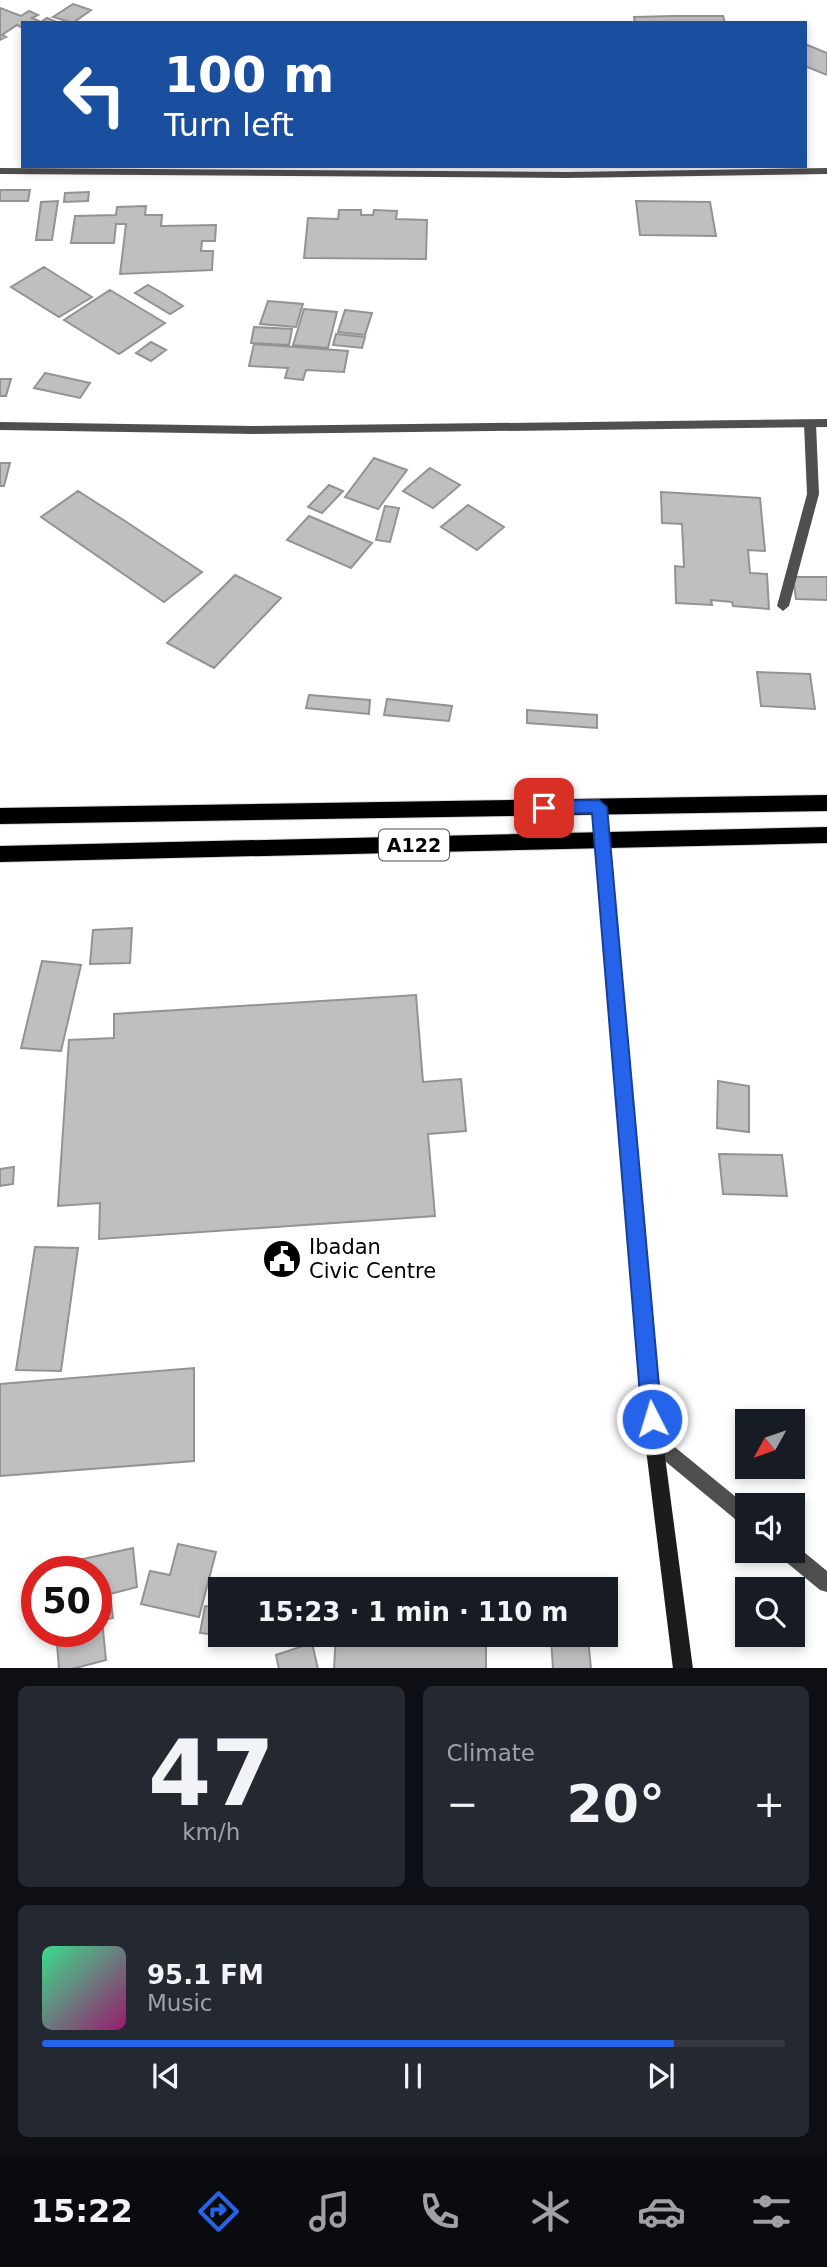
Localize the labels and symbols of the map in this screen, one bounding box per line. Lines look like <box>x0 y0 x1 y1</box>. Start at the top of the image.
pin <box>514 778 574 838</box>
road number: A122 <box>379 830 449 860</box>
place label: Ibadan Civic Centre <box>309 1235 436 1283</box>
public building icon: Ibadan Civic Centre <box>261 1238 303 1280</box>
position arrow <box>615 1382 689 1456</box>
north arrow <box>735 1409 805 1479</box>
speed limit sign: 50 <box>21 1556 112 1647</box>

